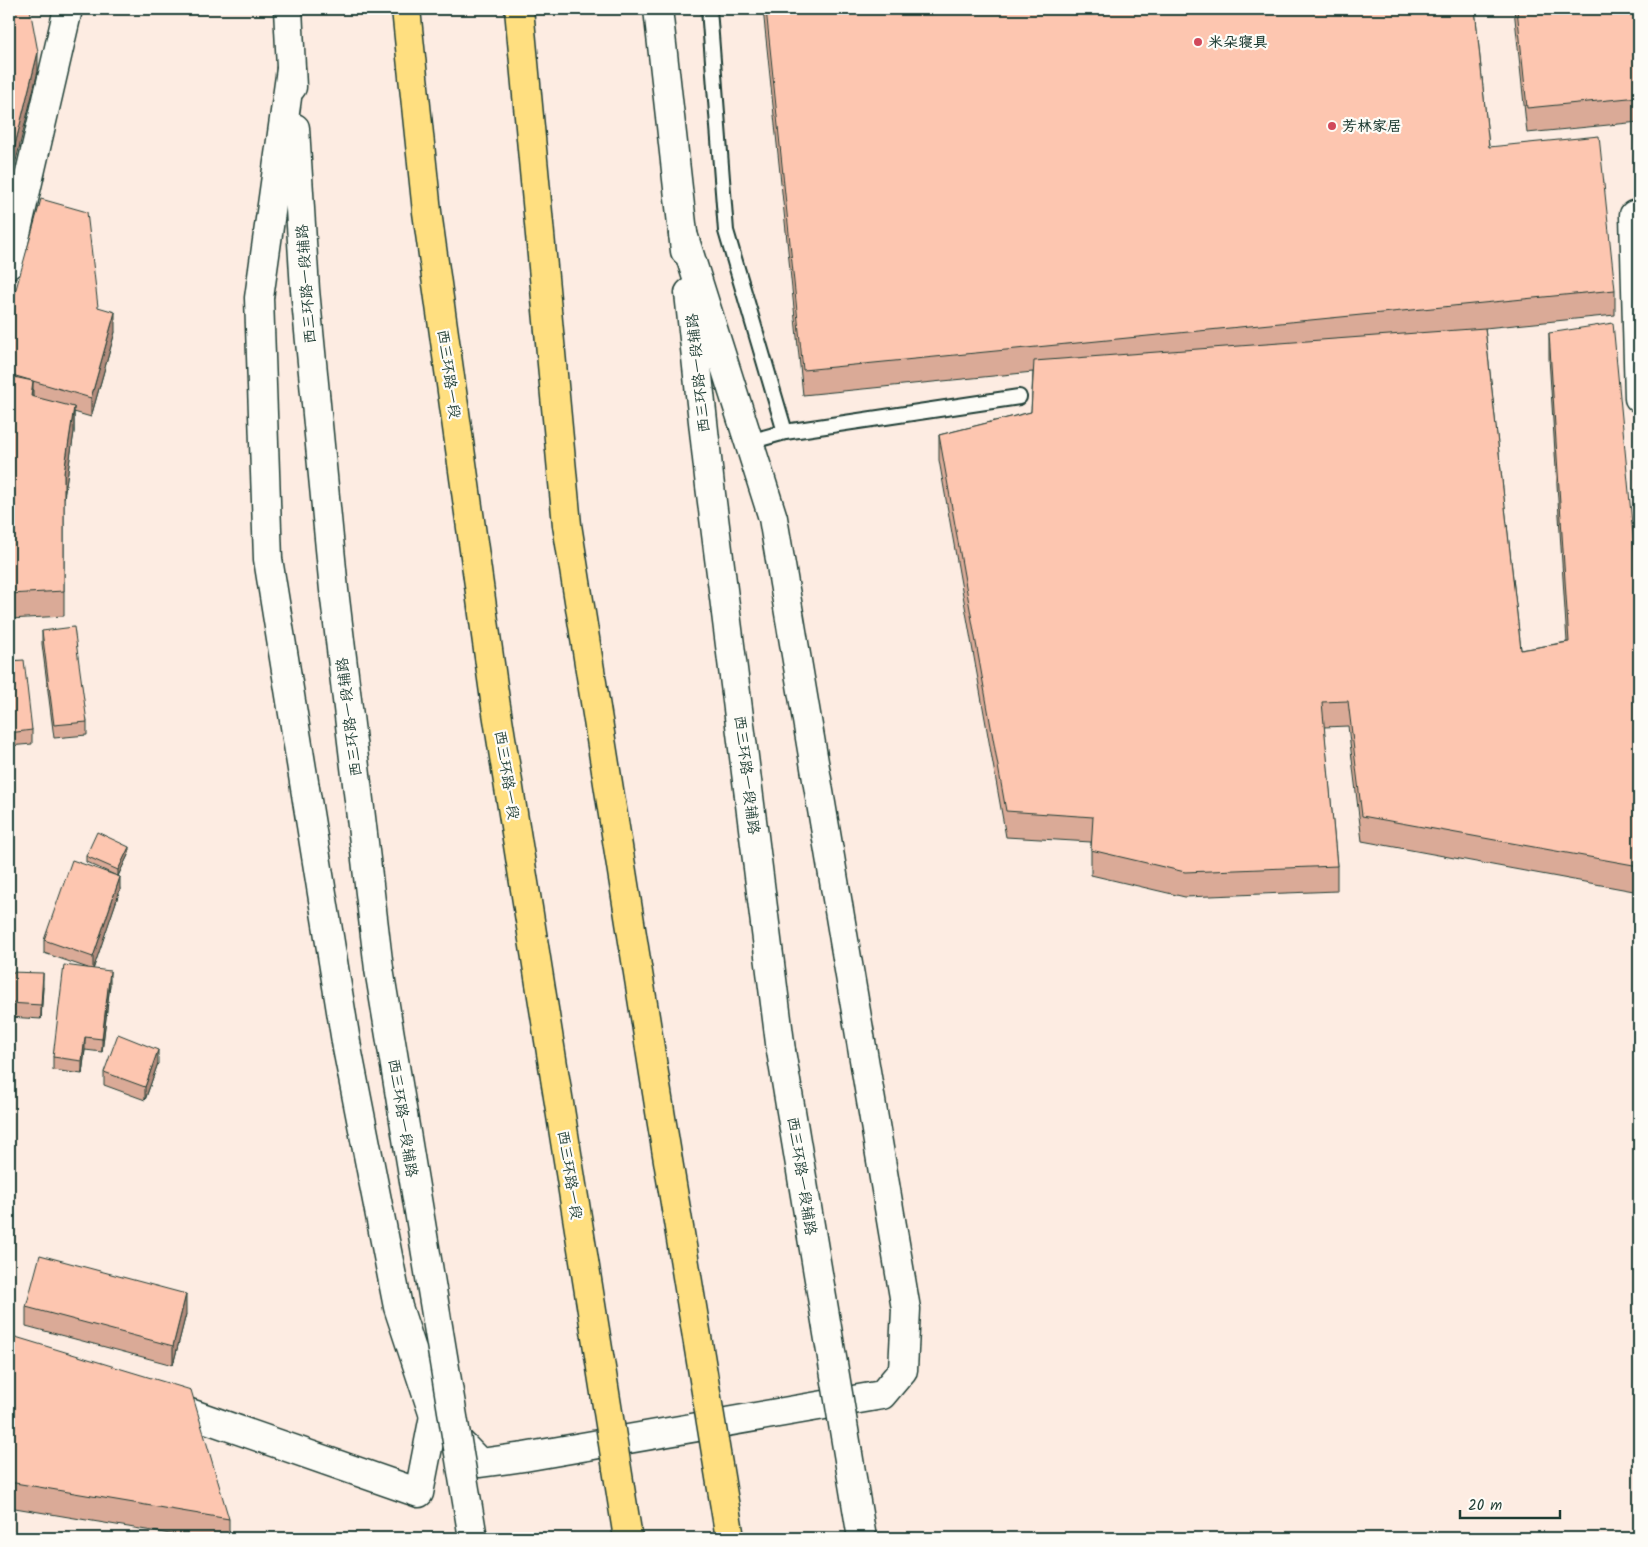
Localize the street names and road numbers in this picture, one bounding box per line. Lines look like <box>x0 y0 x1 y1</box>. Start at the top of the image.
street label: 西三环路一段辅路 <box>291 223 323 345</box>
street label: 西三环路一段辅路 <box>681 312 717 434</box>
street label: 西三环路一段 <box>430 328 466 420</box>
street label: 西三环路一段辅路 <box>331 656 369 778</box>
street label: 西三环路一段辅路 <box>727 714 765 836</box>
street label: 西三环路一段 <box>487 729 525 821</box>
street label: 西三环路一段辅路 <box>381 1057 423 1179</box>
street label: 西三环路一段辅路 <box>780 1115 822 1237</box>
street label: 西三环路一段 <box>550 1129 588 1221</box>

